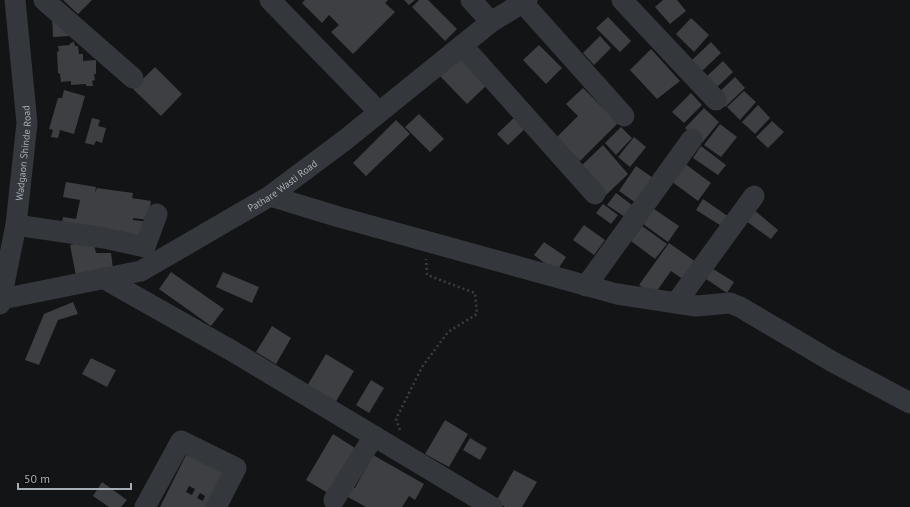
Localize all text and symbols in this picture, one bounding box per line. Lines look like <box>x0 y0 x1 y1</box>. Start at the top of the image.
street label: Wadgaon Shinde Road <box>12 105 34 201</box>
street label: Pathare Wasti Road <box>245 157 320 214</box>
scale bar <box>18 465 131 491</box>
text: 50 m <box>24 471 50 486</box>

